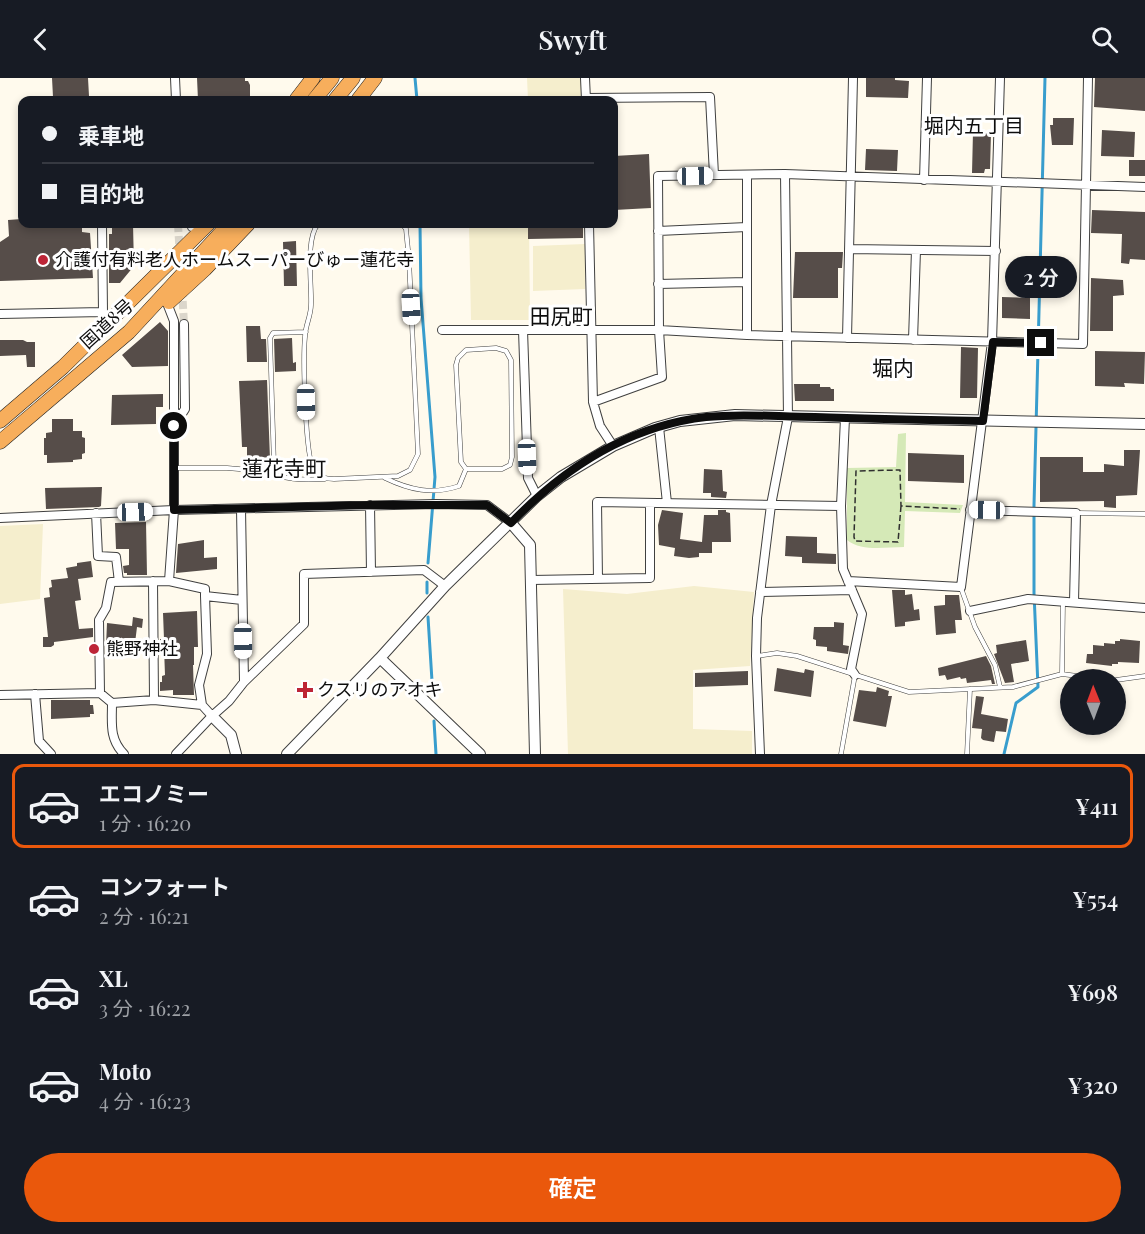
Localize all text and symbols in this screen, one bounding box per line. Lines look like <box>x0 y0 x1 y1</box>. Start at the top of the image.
text: Swyft <box>538 21 607 57</box>
icon: back <box>24 23 57 56</box>
icon: search <box>1088 23 1121 56</box>
district label: 堀内五丁目 <box>924 111 1024 138</box>
text: 乗車地 <box>78 120 144 150</box>
car <box>677 167 713 185</box>
text: 目的地 <box>78 178 144 208</box>
place label: 介護付有料老人ホームスーパーびゅー蓮花寺 <box>55 247 414 271</box>
marker: 介護付有料老人ホームスーパーびゅー蓮花寺 <box>36 253 50 267</box>
callout: 2 分 <box>1005 256 1077 298</box>
text: 2 分 <box>1024 263 1058 290</box>
car <box>401 289 421 325</box>
street label: 国道8号 <box>75 293 138 353</box>
district label: 田尻町 <box>530 301 593 329</box>
route end <box>1027 329 1054 356</box>
district label: 堀内 <box>872 353 914 381</box>
car <box>297 384 315 420</box>
route start <box>160 412 187 439</box>
car <box>517 439 537 475</box>
district label: 蓮花寺町 <box>242 453 326 481</box>
car <box>969 501 1005 519</box>
car <box>117 502 153 522</box>
car <box>234 623 252 659</box>
place label: 熊野神社 <box>106 636 178 660</box>
marker: 熊野神社 <box>87 642 101 656</box>
north arrow <box>1060 669 1126 735</box>
map controls <box>1060 669 1126 735</box>
place label: クスリのアオキ <box>317 677 442 701</box>
marker: クスリのアオキ <box>298 683 312 697</box>
text: エコノミー <box>99 778 209 808</box>
icon: car <box>27 779 81 833</box>
text: ¥411 <box>1075 791 1118 821</box>
text: 1 分 · 16:20 <box>99 809 191 836</box>
text: コンフォート <box>99 871 230 901</box>
icon: car <box>27 872 81 926</box>
text: ¥554 <box>1072 884 1118 914</box>
text: 2 分 · 16:21 <box>99 902 189 929</box>
text: XL <box>99 963 128 993</box>
icon: car <box>27 965 81 1019</box>
text: ¥698 <box>1067 977 1118 1007</box>
text: 3 分 · 16:22 <box>99 994 190 1021</box>
text: Moto <box>99 1056 152 1086</box>
icon: car <box>27 1058 81 1112</box>
text: ¥320 <box>1068 1070 1118 1100</box>
text: 4 分 · 16:23 <box>99 1087 191 1114</box>
button: 確定 <box>24 1153 1121 1222</box>

